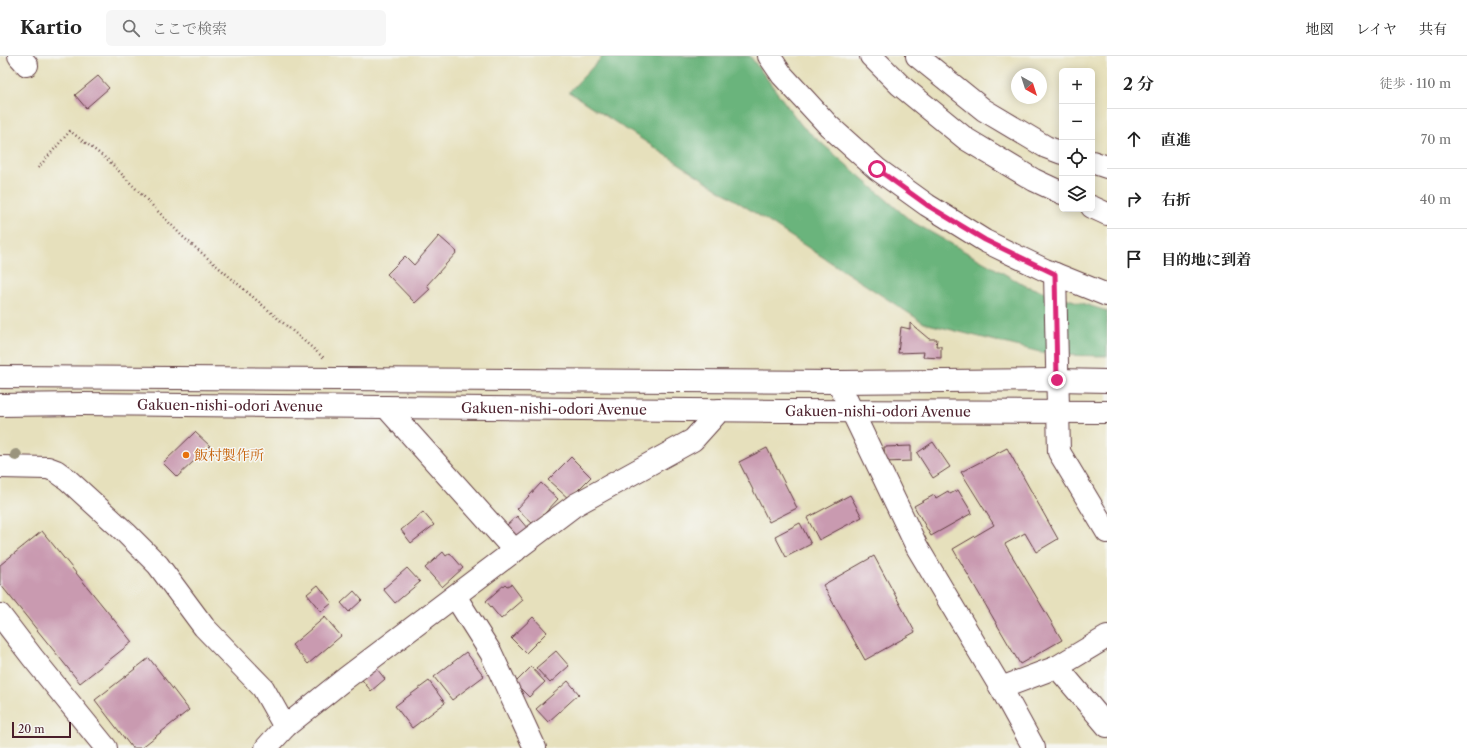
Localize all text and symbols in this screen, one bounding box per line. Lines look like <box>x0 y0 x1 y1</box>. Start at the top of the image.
search box <box>106 10 386 46</box>
text: Kartio <box>20 16 82 39</box>
icon: search <box>120 17 142 39</box>
text: ここで検索 <box>152 19 227 38</box>
text: 地図 <box>1306 20 1334 38</box>
text: レイヤ <box>1356 20 1397 38</box>
text: 共有 <box>1419 20 1447 38</box>
north arrow <box>1011 68 1047 104</box>
map controls <box>1059 68 1095 212</box>
button: + <box>1059 68 1095 104</box>
text: 2 分 <box>1123 74 1154 94</box>
text: 徒歩 · 110 m <box>1380 75 1451 91</box>
button: − <box>1059 104 1095 140</box>
icon: ahead <box>1123 128 1145 150</box>
text: 直進 <box>1161 130 1191 149</box>
text: 70 m <box>1421 131 1451 147</box>
button: locate <box>1059 140 1095 176</box>
route start <box>868 160 886 178</box>
button: layers <box>1059 176 1095 212</box>
icon: right <box>1123 188 1145 210</box>
text: 右折 <box>1161 190 1191 209</box>
text: 40 m <box>1420 191 1451 207</box>
icon: arrive <box>1123 248 1145 270</box>
text: 目的地に到着 <box>1161 250 1251 269</box>
route end <box>1048 371 1066 389</box>
street label: Gakuen-nishi-odori Avenue <box>137 396 323 415</box>
street label: Gakuen-nishi-odori Avenue <box>461 399 647 419</box>
street label: Gakuen-nishi-odori Avenue <box>785 402 971 421</box>
place label: 飯村製作所 <box>194 446 264 464</box>
marker: 飯村製作所 <box>181 450 191 460</box>
scale bar <box>12 720 71 739</box>
text: 20 m <box>18 722 44 736</box>

